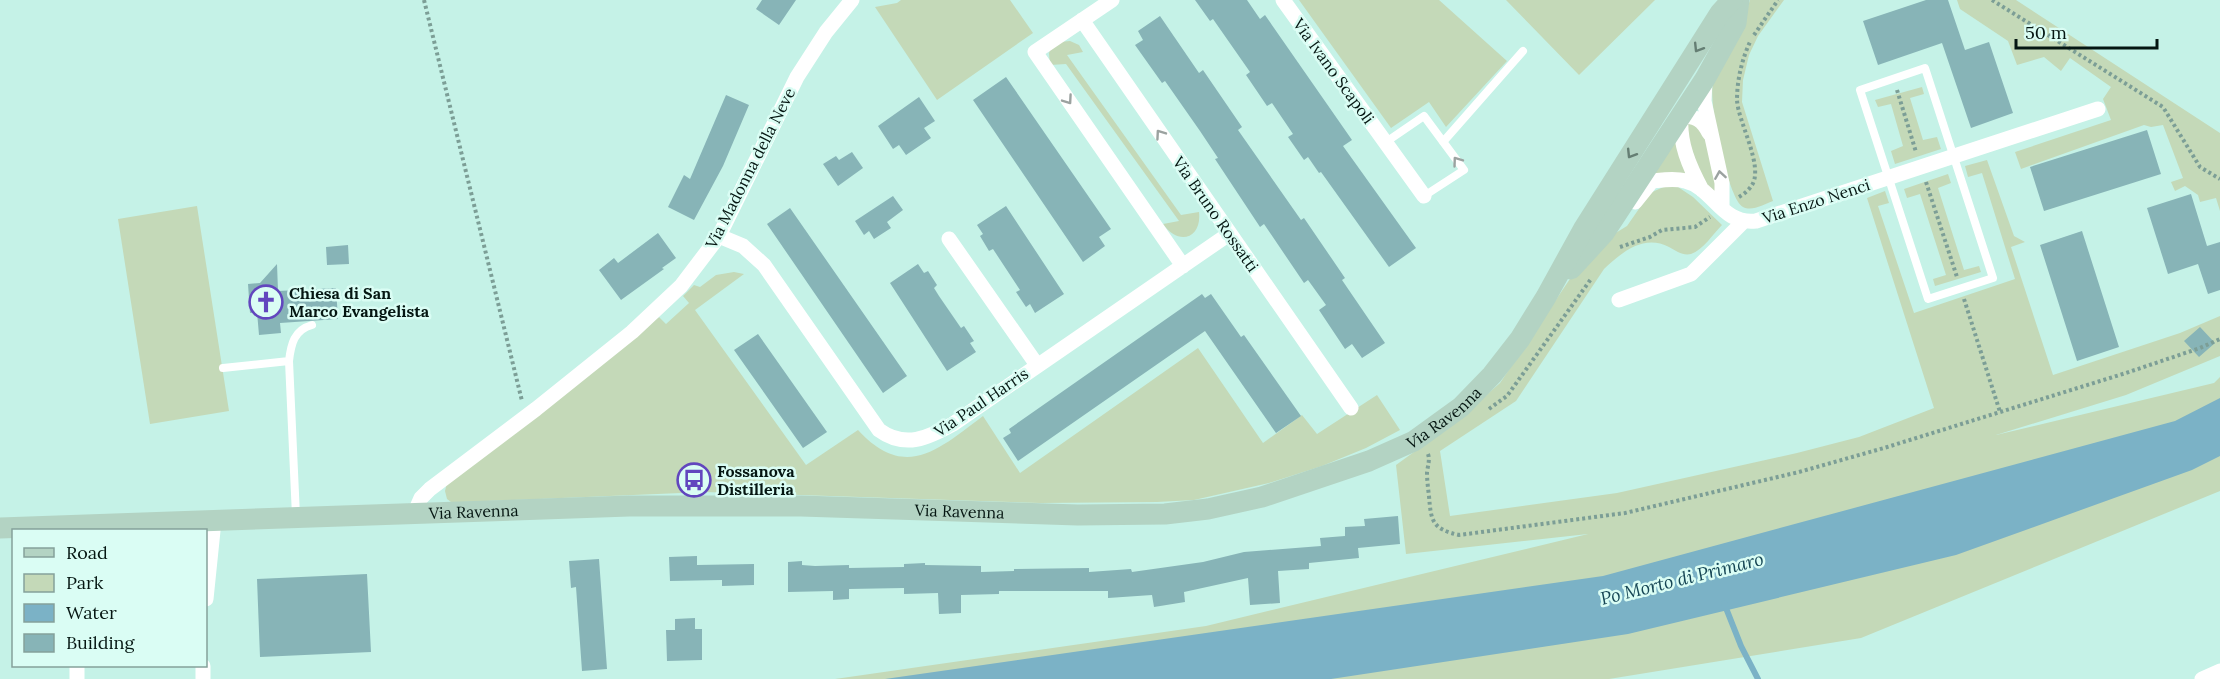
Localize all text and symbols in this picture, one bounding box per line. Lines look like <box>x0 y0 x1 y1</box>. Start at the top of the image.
scale bar <box>2016 12 2157 50</box>
street label: Via Ivano Scapoli <box>1289 14 1379 128</box>
text: 50 m <box>2025 21 2067 44</box>
one-way arrow <box>1694 42 1706 52</box>
street label: Via Madonna della Neve <box>700 84 799 253</box>
one-way arrow <box>1061 93 1072 104</box>
one-way arrow <box>1156 130 1167 141</box>
one-way arrow <box>1627 147 1638 158</box>
street label: Via Bruno Rossatti <box>1168 152 1263 275</box>
one-way arrow <box>1453 157 1464 168</box>
one-way arrow <box>1714 170 1727 180</box>
street label: Via Enzo Nenci <box>1759 174 1872 228</box>
place label: Chiesa di San Marco Evangelista <box>289 283 430 321</box>
church icon: Chiesa di San Marco Evangelista <box>248 284 284 320</box>
street label: Via Paul Harris <box>929 363 1032 441</box>
street label: Via Ravenna <box>1402 382 1485 453</box>
place label: Fossanova Distilleria <box>717 461 795 499</box>
bus stop icon: Fossanova Distilleria <box>676 462 712 498</box>
street label: Via Ravenna <box>428 500 519 523</box>
street label: Via Ravenna <box>913 500 1005 523</box>
legend <box>12 529 207 667</box>
text: Road <box>66 541 108 564</box>
water label: Po Morto di Primaro <box>1598 547 1766 610</box>
text: Park <box>66 571 104 594</box>
text: Water <box>66 601 117 624</box>
text: Building <box>66 631 136 654</box>

